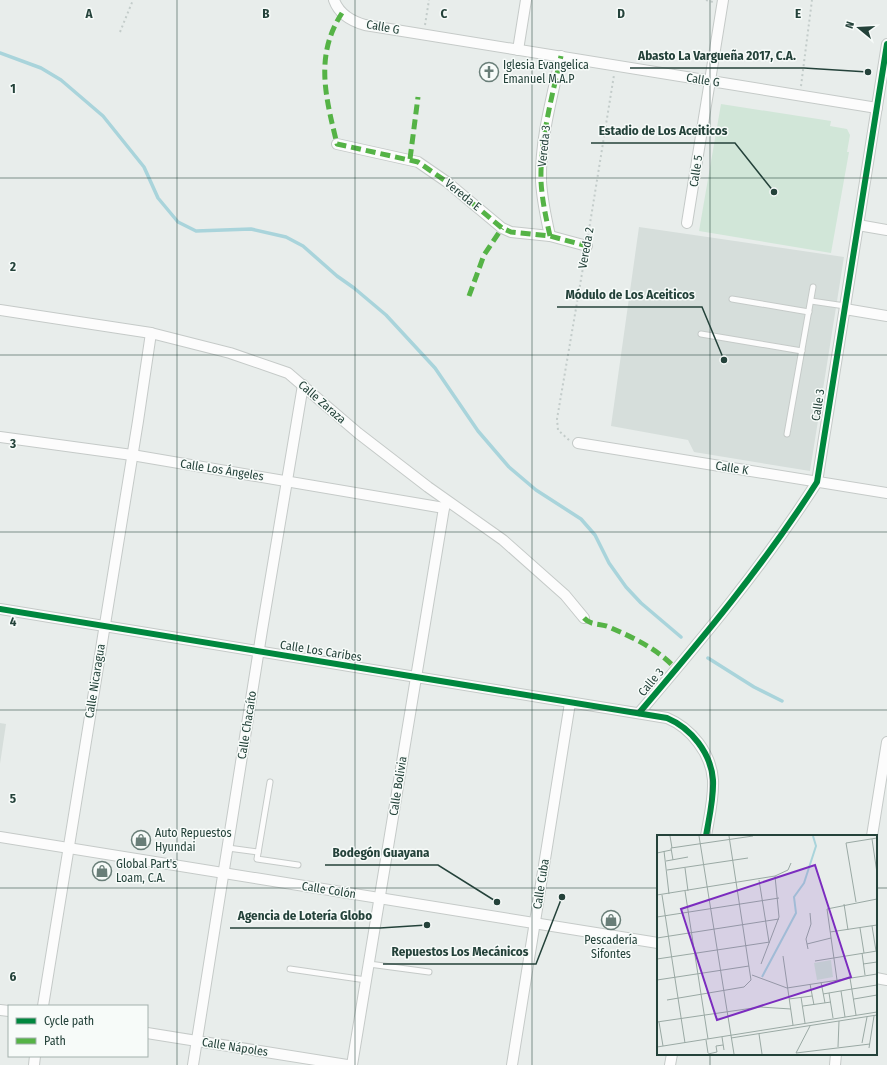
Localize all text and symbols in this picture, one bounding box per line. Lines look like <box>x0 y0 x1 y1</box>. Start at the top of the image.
text: A <box>84 6 93 21</box>
text: B <box>262 6 270 21</box>
text: C <box>441 6 448 21</box>
text: D <box>617 6 625 21</box>
text: E <box>795 6 801 21</box>
north arrow <box>839 8 879 48</box>
street label: Calle G <box>365 17 401 37</box>
text: N <box>843 20 857 30</box>
callout: Abasto La Vargueña 2017, C.A. <box>630 43 804 68</box>
text: Abasto La Vargueña 2017, C.A. <box>637 48 796 63</box>
place label: Iglesia Evangelica Emanuel M.A.P <box>503 58 589 86</box>
church icon: Iglesia Evangelica Emanuel M.A.P <box>478 61 500 83</box>
street label: Calle G <box>685 70 721 90</box>
text: 1 <box>10 81 16 96</box>
callout: Estadio de Los Aceiticos <box>591 118 735 143</box>
text: Estadio de Los Aceiticos <box>599 123 728 138</box>
street label: Vereda 3 <box>535 124 553 168</box>
street label: Calle 5 <box>687 153 706 188</box>
street label: Vereda E <box>442 176 484 214</box>
street label: Vereda 2 <box>575 226 597 270</box>
text: 2 <box>9 259 16 274</box>
callout: Módulo de Los Aceiticos <box>557 282 702 307</box>
text: Módulo de Los Aceiticos <box>565 287 695 302</box>
street label: Calle Zaraza <box>295 378 349 426</box>
street label: Calle 3 <box>809 388 827 422</box>
text: 3 <box>9 436 16 451</box>
street label: Calle Los Ángeles <box>179 456 265 484</box>
street label: Calle K <box>715 458 750 478</box>
text: 4 <box>10 614 17 629</box>
street label: Calle Los Caribes <box>279 638 363 664</box>
street label: Calle Nicaragua <box>82 643 108 719</box>
street label: Calle 3 <box>635 665 667 699</box>
street label: Calle Chacaíto <box>235 690 259 760</box>
street label: Calle Bolivia <box>386 755 410 817</box>
text: 5 <box>10 791 16 806</box>
place label: Auto Repuestos Hyundai <box>155 826 232 854</box>
shop icon: Auto Repuestos Hyundai <box>130 829 152 851</box>
inset map <box>657 835 877 1055</box>
callout: Bodegón Guayana <box>325 840 438 865</box>
text: Bodegón Guayana <box>333 845 430 860</box>
place label: Global Part's Loam, C.A. <box>116 857 177 885</box>
street label: Calle Cuba <box>530 858 552 910</box>
shop icon: Global Part's Loam, C.A. <box>91 860 113 882</box>
street label: Calle Colón <box>301 879 357 901</box>
callout: Agencia de Lotería Globo <box>230 903 380 928</box>
text: Agencia de Lotería Globo <box>237 908 372 923</box>
shop icon: Pescadería Sifontes <box>600 909 622 931</box>
place label: Pescadería Sifontes <box>584 933 638 961</box>
callout: Repuestos Los Mecánicos <box>383 939 536 964</box>
text: Repuestos Los Mecánicos <box>392 944 529 959</box>
text: 6 <box>10 969 17 984</box>
legend <box>8 1005 148 1057</box>
text: Cycle path <box>44 1014 94 1028</box>
text: Path <box>44 1034 66 1048</box>
street label: Calle Nápoles <box>201 1035 269 1059</box>

